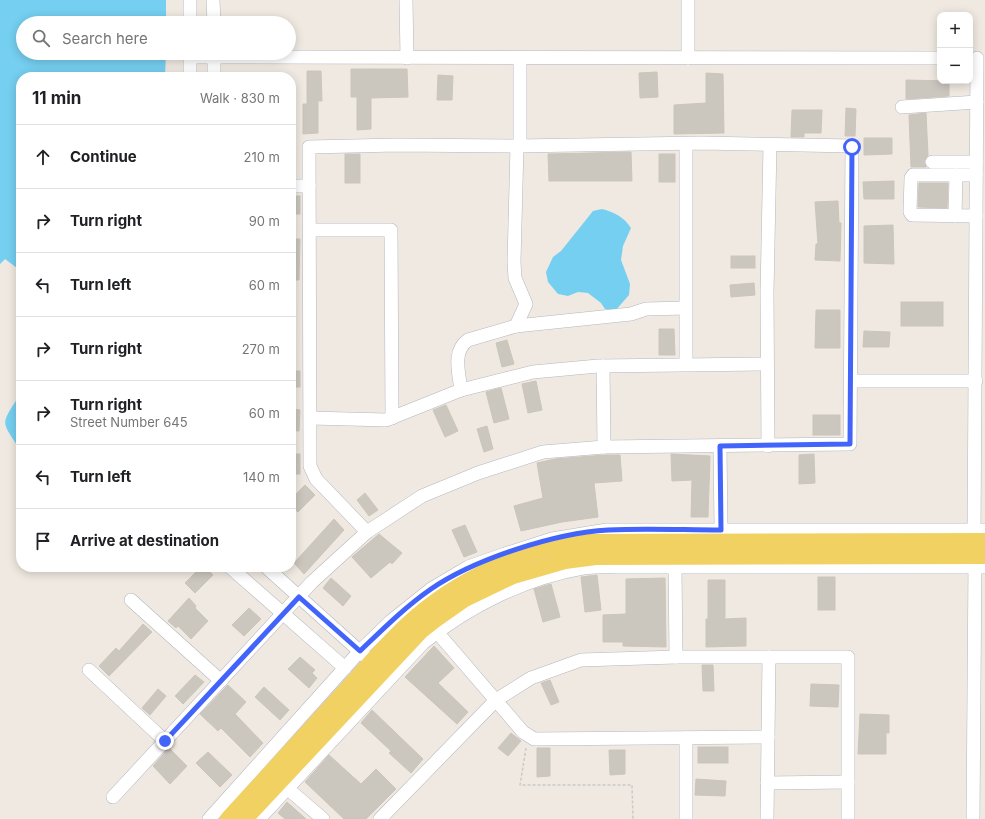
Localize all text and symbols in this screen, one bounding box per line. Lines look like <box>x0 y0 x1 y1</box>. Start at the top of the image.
map controls <box>937 12 973 84</box>
button: + <box>937 12 973 48</box>
search box <box>16 16 296 60</box>
icon: search <box>30 27 52 49</box>
text: Search here <box>62 29 148 48</box>
button: − <box>937 48 973 84</box>
text: 11 min <box>32 88 81 108</box>
text: Walk · 830 m <box>200 90 280 106</box>
route start <box>843 138 861 156</box>
icon: ahead <box>32 146 54 168</box>
text: Continue <box>70 147 137 166</box>
text: 210 m <box>244 149 280 165</box>
icon: right <box>32 210 54 232</box>
text: Turn right <box>70 211 142 230</box>
text: 90 m <box>249 213 280 229</box>
icon: left <box>32 274 54 296</box>
text: Turn left <box>70 275 131 294</box>
text: 60 m <box>249 277 280 293</box>
icon: right <box>32 338 54 360</box>
text: Turn right <box>70 339 142 358</box>
text: 270 m <box>242 341 280 357</box>
text: Turn right <box>70 395 142 414</box>
icon: right <box>32 402 54 424</box>
text: 60 m <box>249 405 280 421</box>
text: Street Number 645 <box>70 414 188 430</box>
icon: left <box>32 466 54 488</box>
text: Turn left <box>70 467 131 486</box>
text: 140 m <box>243 469 280 485</box>
icon: arrive <box>32 530 54 552</box>
text: Arrive at destination <box>70 531 219 550</box>
route end <box>156 732 174 750</box>

